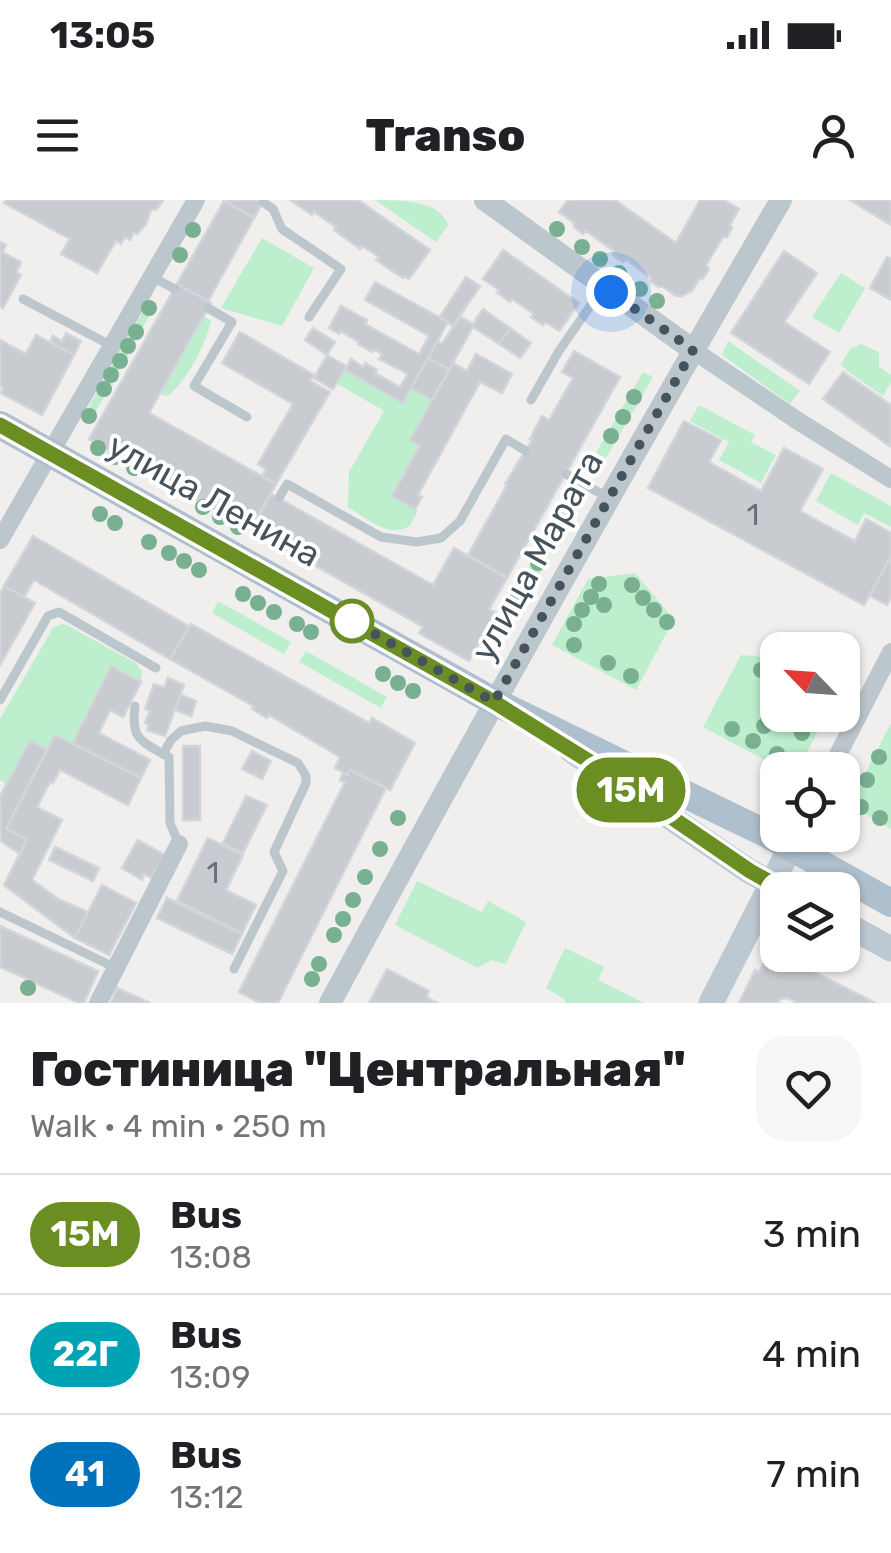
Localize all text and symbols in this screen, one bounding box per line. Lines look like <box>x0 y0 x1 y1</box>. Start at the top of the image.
text: 13:05 <box>50 12 155 58</box>
icon: menu <box>30 108 85 163</box>
icon: person <box>806 108 861 163</box>
text: Transo <box>366 109 525 162</box>
your location <box>586 267 636 317</box>
street label: улица Ленина <box>100 424 328 576</box>
street label: улица Марата <box>462 444 612 668</box>
house number: 1 <box>747 497 759 533</box>
unlabelled marker <box>331 600 373 642</box>
north arrow <box>760 632 860 732</box>
map controls <box>760 632 860 972</box>
button: locate <box>760 752 860 852</box>
line badge: 15М <box>574 758 688 822</box>
text: 15М <box>597 769 666 811</box>
house number: 1 <box>207 855 219 891</box>
button: layers <box>760 872 860 972</box>
button: heart <box>756 1036 861 1141</box>
text: Гостиница "Центральная" <box>30 1041 686 1098</box>
text: Walk · 4 min · 250 m <box>30 1107 327 1145</box>
text: Bus <box>170 1192 242 1238</box>
text: 3 min <box>763 1211 861 1257</box>
text: 15М <box>51 1213 120 1255</box>
text: 13:08 <box>170 1238 252 1276</box>
text: Bus <box>170 1312 242 1358</box>
text: 4 min <box>762 1331 861 1377</box>
text: 22Г <box>52 1333 118 1375</box>
text: 13:09 <box>170 1358 250 1396</box>
text: Bus <box>170 1432 242 1478</box>
text: 7 min <box>766 1451 861 1497</box>
text: 41 <box>65 1453 105 1495</box>
text: 13:12 <box>170 1478 244 1516</box>

